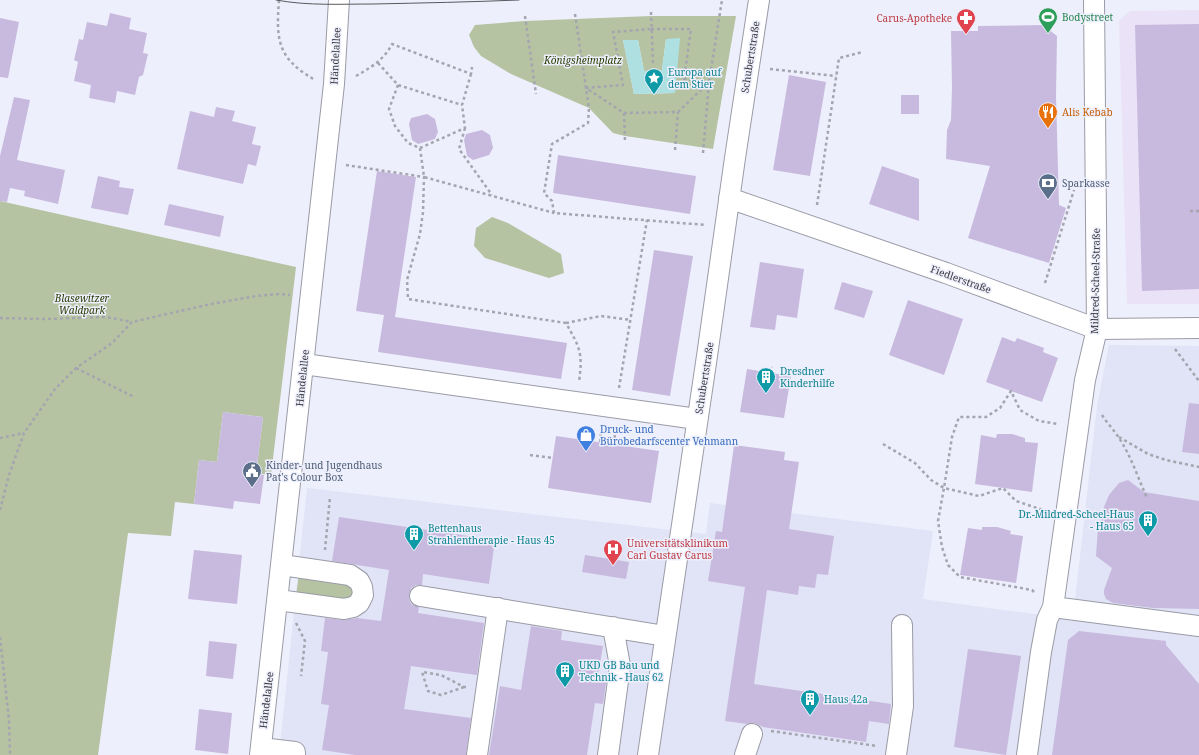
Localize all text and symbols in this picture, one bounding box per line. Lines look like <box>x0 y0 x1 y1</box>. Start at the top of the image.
sports icon: Bodystreet <box>1037 6 1059 34</box>
pharmacy icon: Carus-Apotheke <box>955 7 977 35</box>
place label: Bodystreet <box>1062 10 1114 24</box>
place label: Carus-Apotheke <box>876 11 952 25</box>
street label: Schubertstraße <box>737 20 763 94</box>
street label: Händelallee <box>327 27 343 85</box>
park label: Königsheimplatz <box>543 53 622 67</box>
place label: Europa auf dem Stier <box>668 65 722 91</box>
place icon: Europa auf dem Stier <box>643 67 665 95</box>
restaurant icon: Alis Kebab <box>1037 101 1059 129</box>
place label: Alis Kebab <box>1062 105 1113 119</box>
bank icon: Sparkasse <box>1037 172 1059 200</box>
place label: Sparkasse <box>1062 176 1110 190</box>
street label: Mildred-Scheel-Straße <box>1087 228 1103 334</box>
street label: Fiedlerstraße <box>929 262 993 296</box>
park label: Blasewitzer Waldpark <box>54 291 110 317</box>
street label: Schubertstraße <box>691 341 717 415</box>
street label: Händelallee <box>292 349 312 407</box>
place label: Dresdner Kinderhilfe <box>780 364 835 390</box>
building icon: Dresdner Kinderhilfe <box>755 366 777 394</box>
place label: Druck- und Bürobedarfscenter Vehmann <box>600 422 739 448</box>
shop icon: Druck- und Bürobedarfscenter Vehmann <box>575 424 597 452</box>
place label: Kinder- und Jugendhaus Pat's Colour Box <box>266 458 383 484</box>
public building icon: Kinder- und Jugendhaus Pat's Colour Box <box>241 460 263 488</box>
place label: Dr.-Mildred-Scheel-Haus - Haus 65 <box>1019 507 1134 533</box>
building icon: Dr.-Mildred-Scheel-Haus - Haus 65 <box>1137 509 1159 537</box>
place label: Bettenhaus Strahlentherapie - Haus 45 <box>428 521 555 547</box>
building icon: Bettenhaus Strahlentherapie - Haus 45 <box>403 523 425 551</box>
place label: Universitätsklinikum Carl Gustav Carus <box>627 536 729 562</box>
hospital icon: Universitätsklinikum Carl Gustav Carus <box>602 538 624 566</box>
place label: UKD GB Bau und Technik - Haus 62 <box>579 658 663 684</box>
building icon: UKD GB Bau und Technik - Haus 62 <box>554 660 576 688</box>
street label: Händelallee <box>256 671 276 729</box>
building icon: Haus 42a <box>799 688 821 716</box>
place label: Haus 42a <box>824 692 868 706</box>

